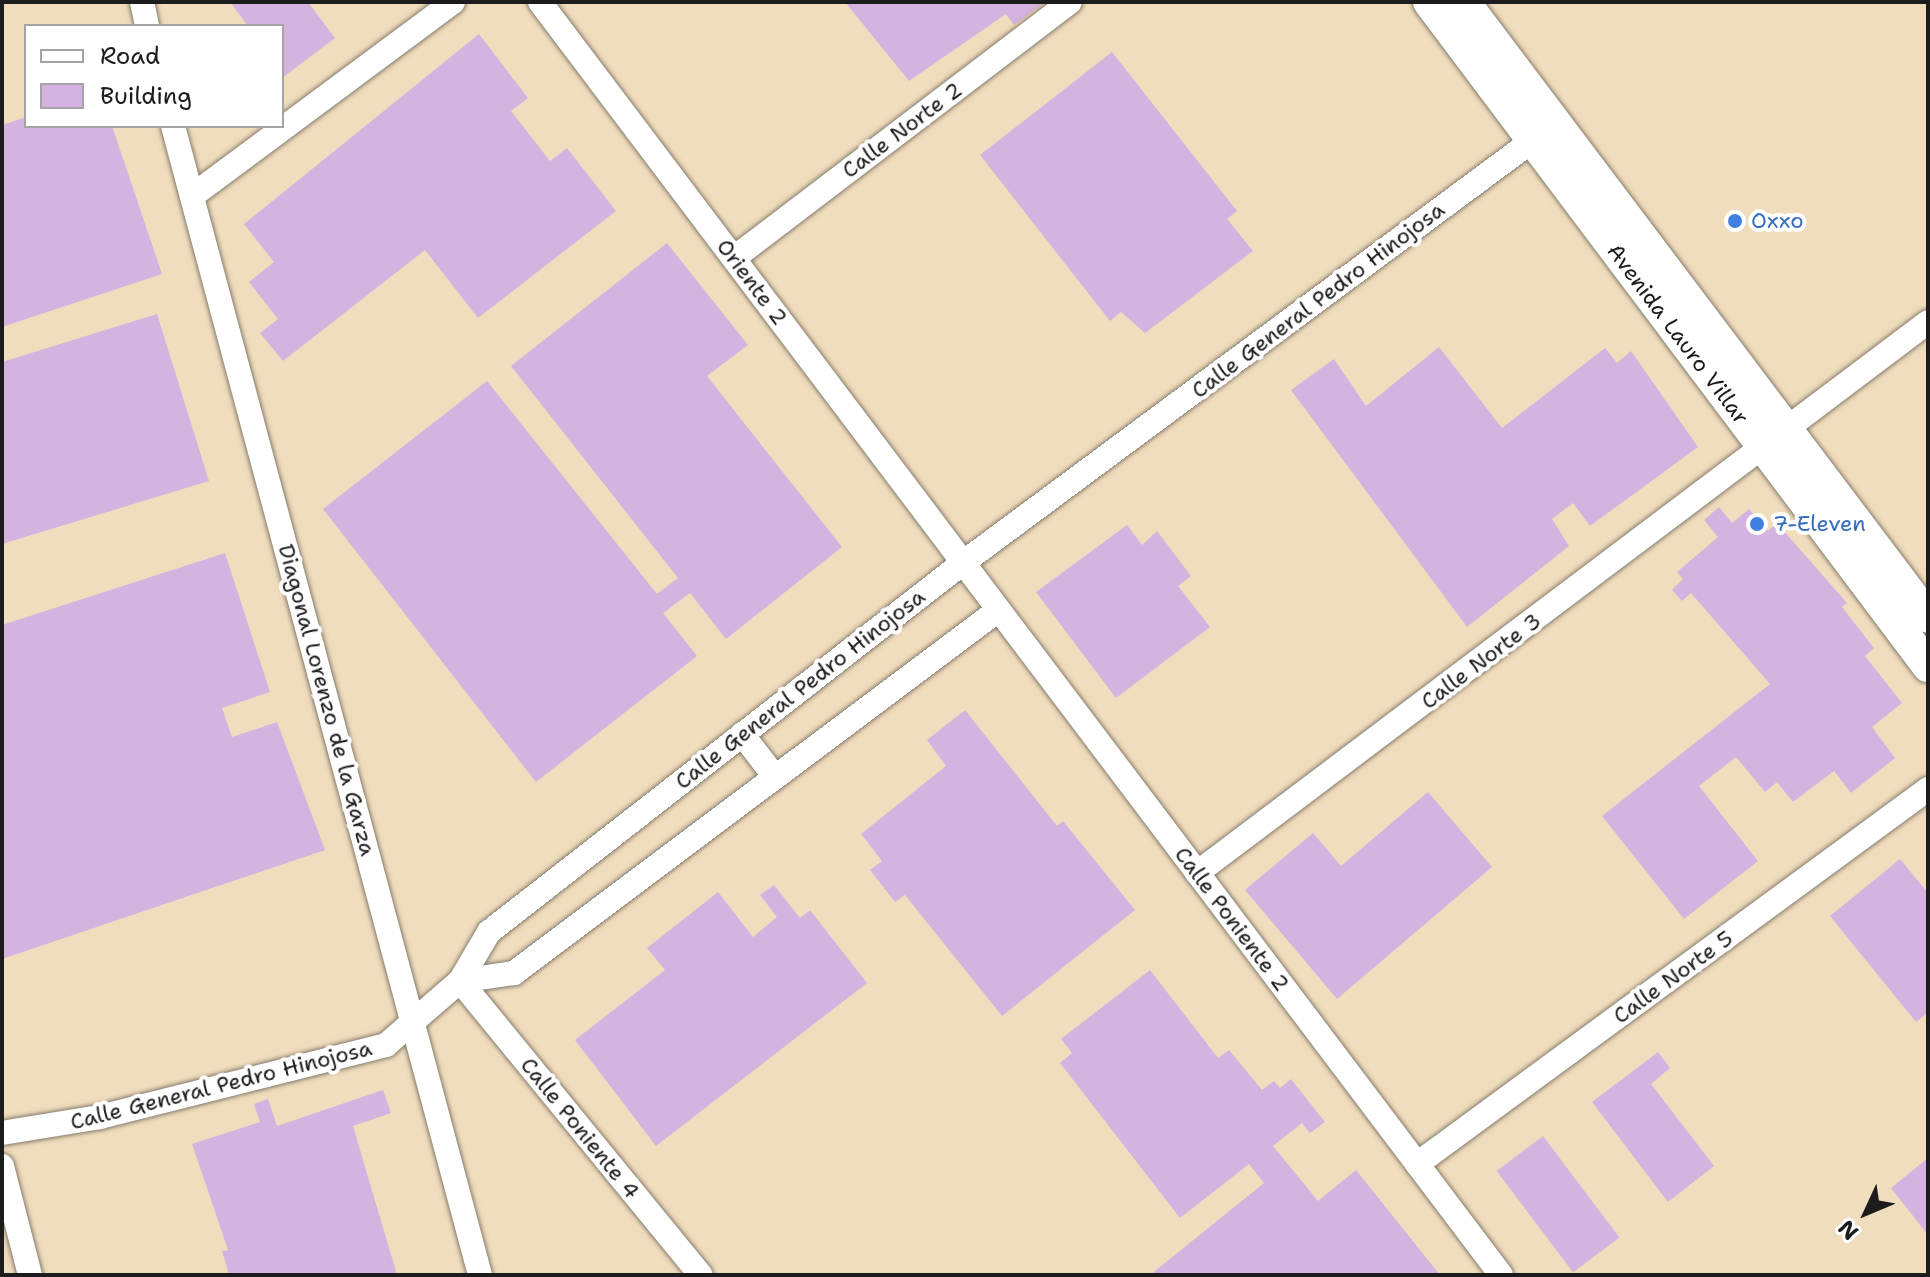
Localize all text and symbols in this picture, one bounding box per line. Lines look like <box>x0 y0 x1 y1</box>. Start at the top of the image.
legend <box>24 24 284 128</box>
text: Road <box>100 40 160 72</box>
street label: Calle Norte 2 <box>837 76 967 184</box>
text: Building <box>100 80 192 112</box>
street label: Calle General Pedro Hinojosa <box>1186 196 1450 404</box>
place label: Oxxo <box>1751 208 1803 234</box>
marker: Oxxo <box>1726 212 1744 230</box>
street label: Oriente 2 <box>711 234 793 330</box>
street label: Avenida Lauro Villar <box>1601 238 1755 430</box>
place label: 7-Eleven <box>1773 511 1866 537</box>
marker: 7-Eleven <box>1748 515 1766 533</box>
street label: Diagonal Lorenzo de la Garza <box>273 541 381 859</box>
street label: Calle General Pedro Hinojosa <box>670 583 930 795</box>
street label: Calle Norte 3 <box>1416 607 1546 715</box>
street label: Calle Poniente 2 <box>1169 842 1295 996</box>
street label: Calle Norte 5 <box>1608 925 1738 1029</box>
street label: Calle General Pedro Hinojosa <box>67 1035 375 1135</box>
street label: Calle Poniente 4 <box>515 1052 645 1204</box>
north arrow <box>1826 1173 1906 1253</box>
text: N <box>1832 1214 1865 1246</box>

